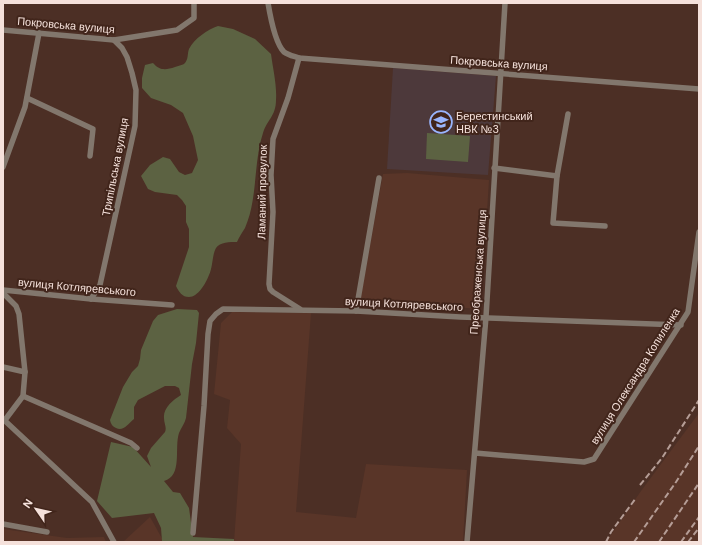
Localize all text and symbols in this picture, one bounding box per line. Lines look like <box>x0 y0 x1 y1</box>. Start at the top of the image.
street label: Покровська вулиця <box>17 14 115 36</box>
street label: Покровська вулиця <box>450 53 548 73</box>
school or university icon: Берестинський НВК №3 <box>428 109 454 135</box>
place label: Берестинський НВК №3 <box>456 109 533 136</box>
street label: Трипільська вулиця <box>99 117 131 217</box>
street label: Ламаний провулок <box>254 144 270 240</box>
street label: Преображенська вулиця <box>467 209 489 335</box>
street label: вулиця Котляревського <box>18 275 136 299</box>
street label: вулиця Котляревського <box>345 294 463 314</box>
street label: вулиця Олександра Копиленка <box>587 304 683 447</box>
north arrow <box>16 489 56 529</box>
text: N <box>20 496 36 511</box>

